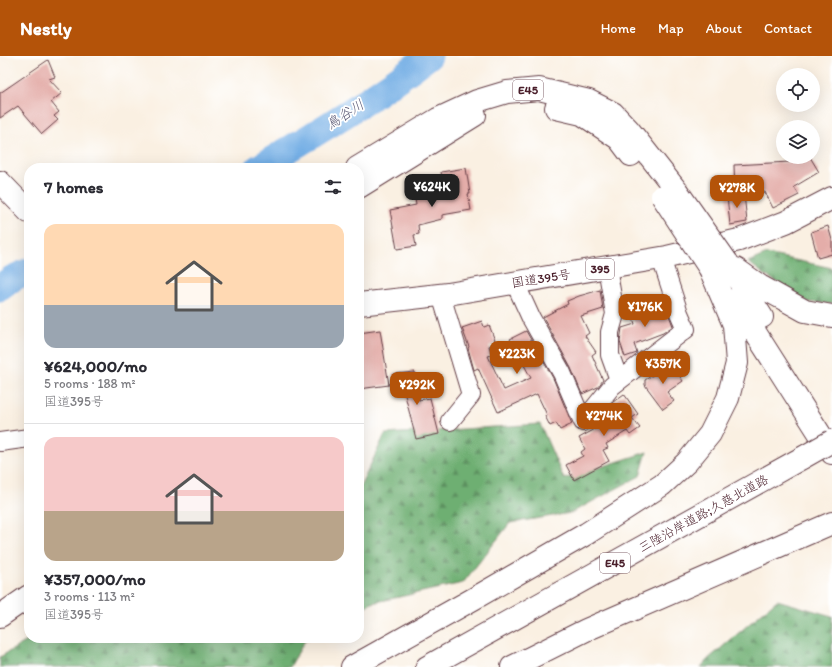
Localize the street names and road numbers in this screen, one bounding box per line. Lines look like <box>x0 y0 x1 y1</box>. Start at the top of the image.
road number: E45 <box>513 80 543 100</box>
road number: 395 <box>586 259 614 279</box>
street label: 国道395号 <box>510 266 572 291</box>
street label: 三陸沿岸道路;久慈北道路 <box>636 471 771 555</box>
road number: E45 <box>600 553 630 573</box>

